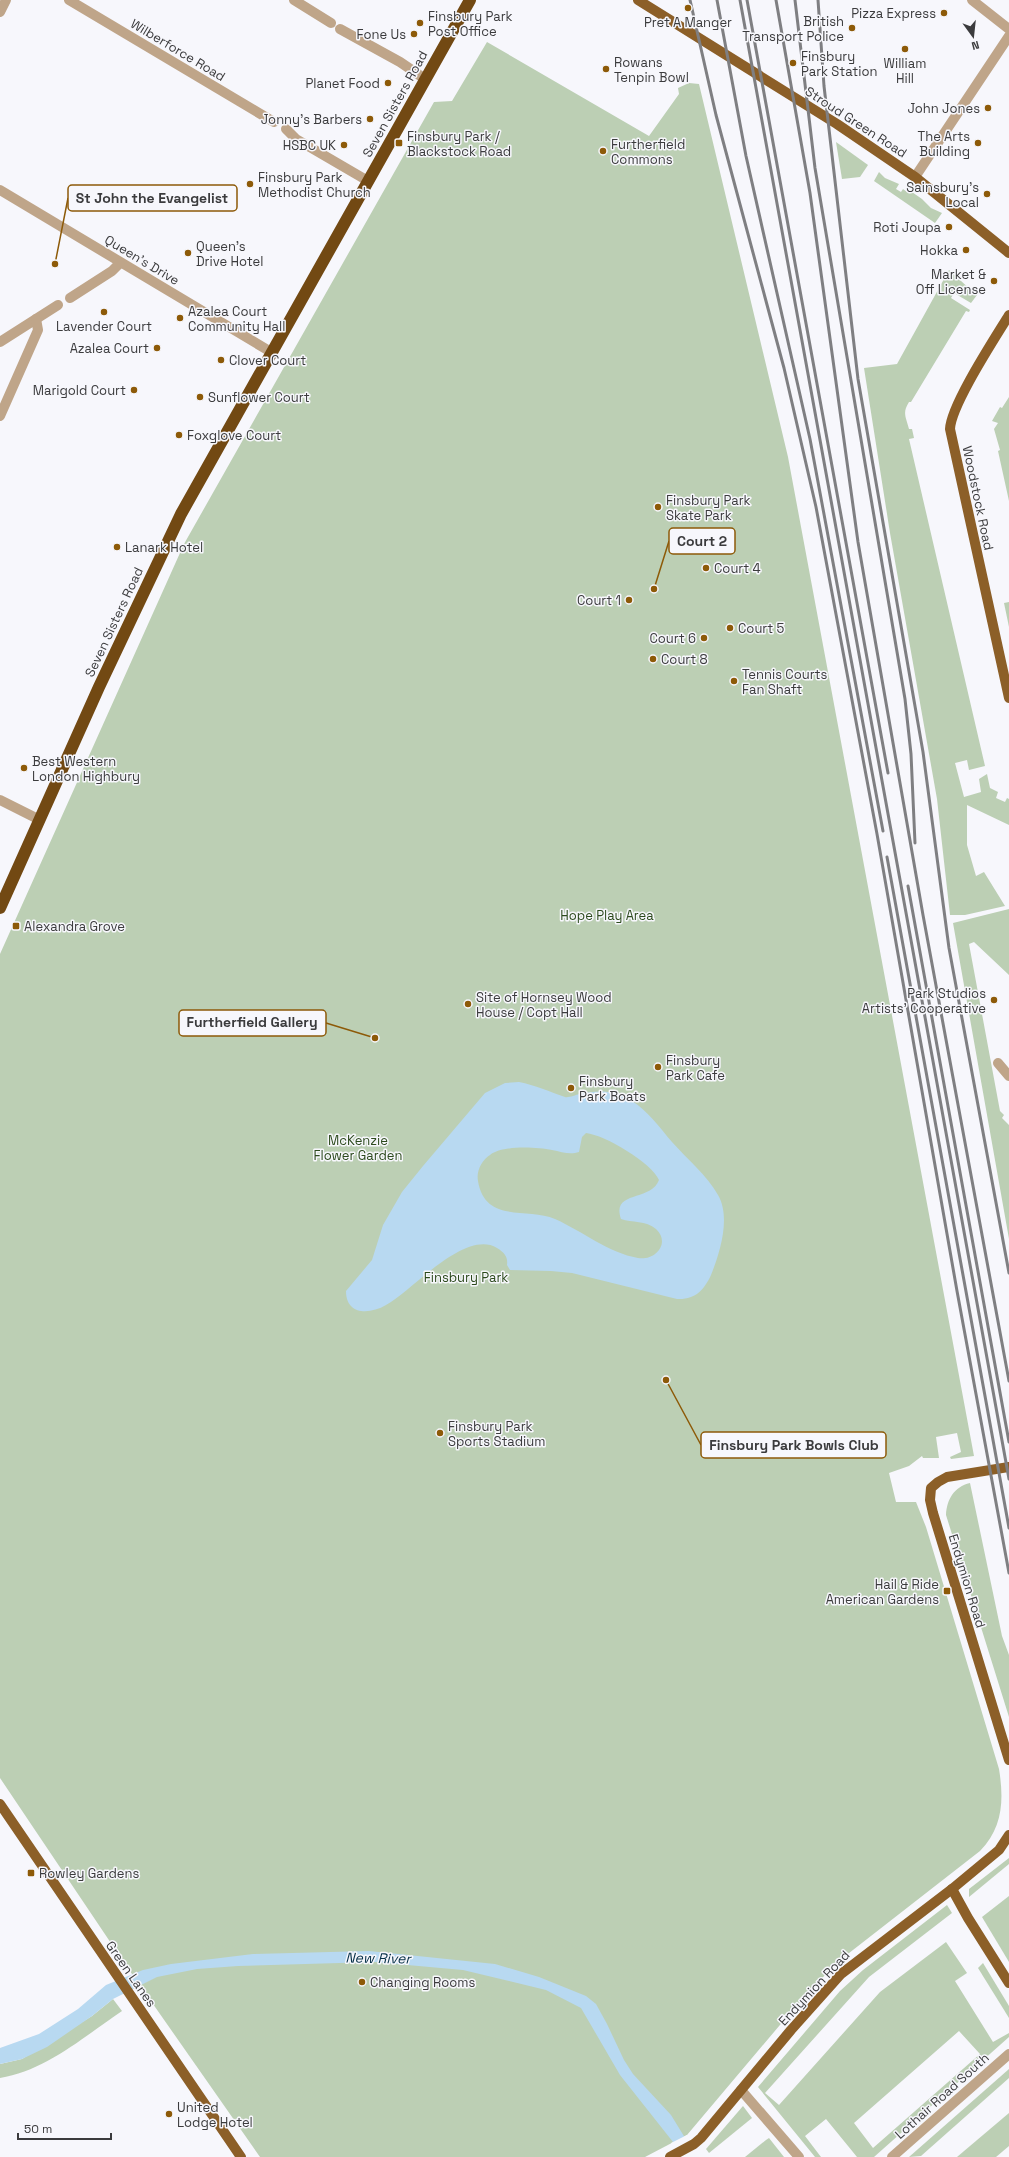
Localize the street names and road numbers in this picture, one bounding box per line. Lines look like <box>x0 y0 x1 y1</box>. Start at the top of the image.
street label: Wilberforce Road <box>128 15 228 85</box>
street label: Seven Sisters Road <box>359 48 431 160</box>
street label: Stroud Green Road <box>802 83 910 161</box>
street label: Queen's Drive <box>102 231 182 289</box>
street label: Woodstock Road <box>959 444 997 552</box>
street label: Seven Sisters Road <box>81 564 147 680</box>
street label: Endymion Road <box>945 1532 989 1630</box>
street label: Green Lanes <box>102 1938 160 2011</box>
street label: Endymion Road <box>775 1947 853 2029</box>
street label: Lothair Road South <box>891 2049 993 2143</box>

